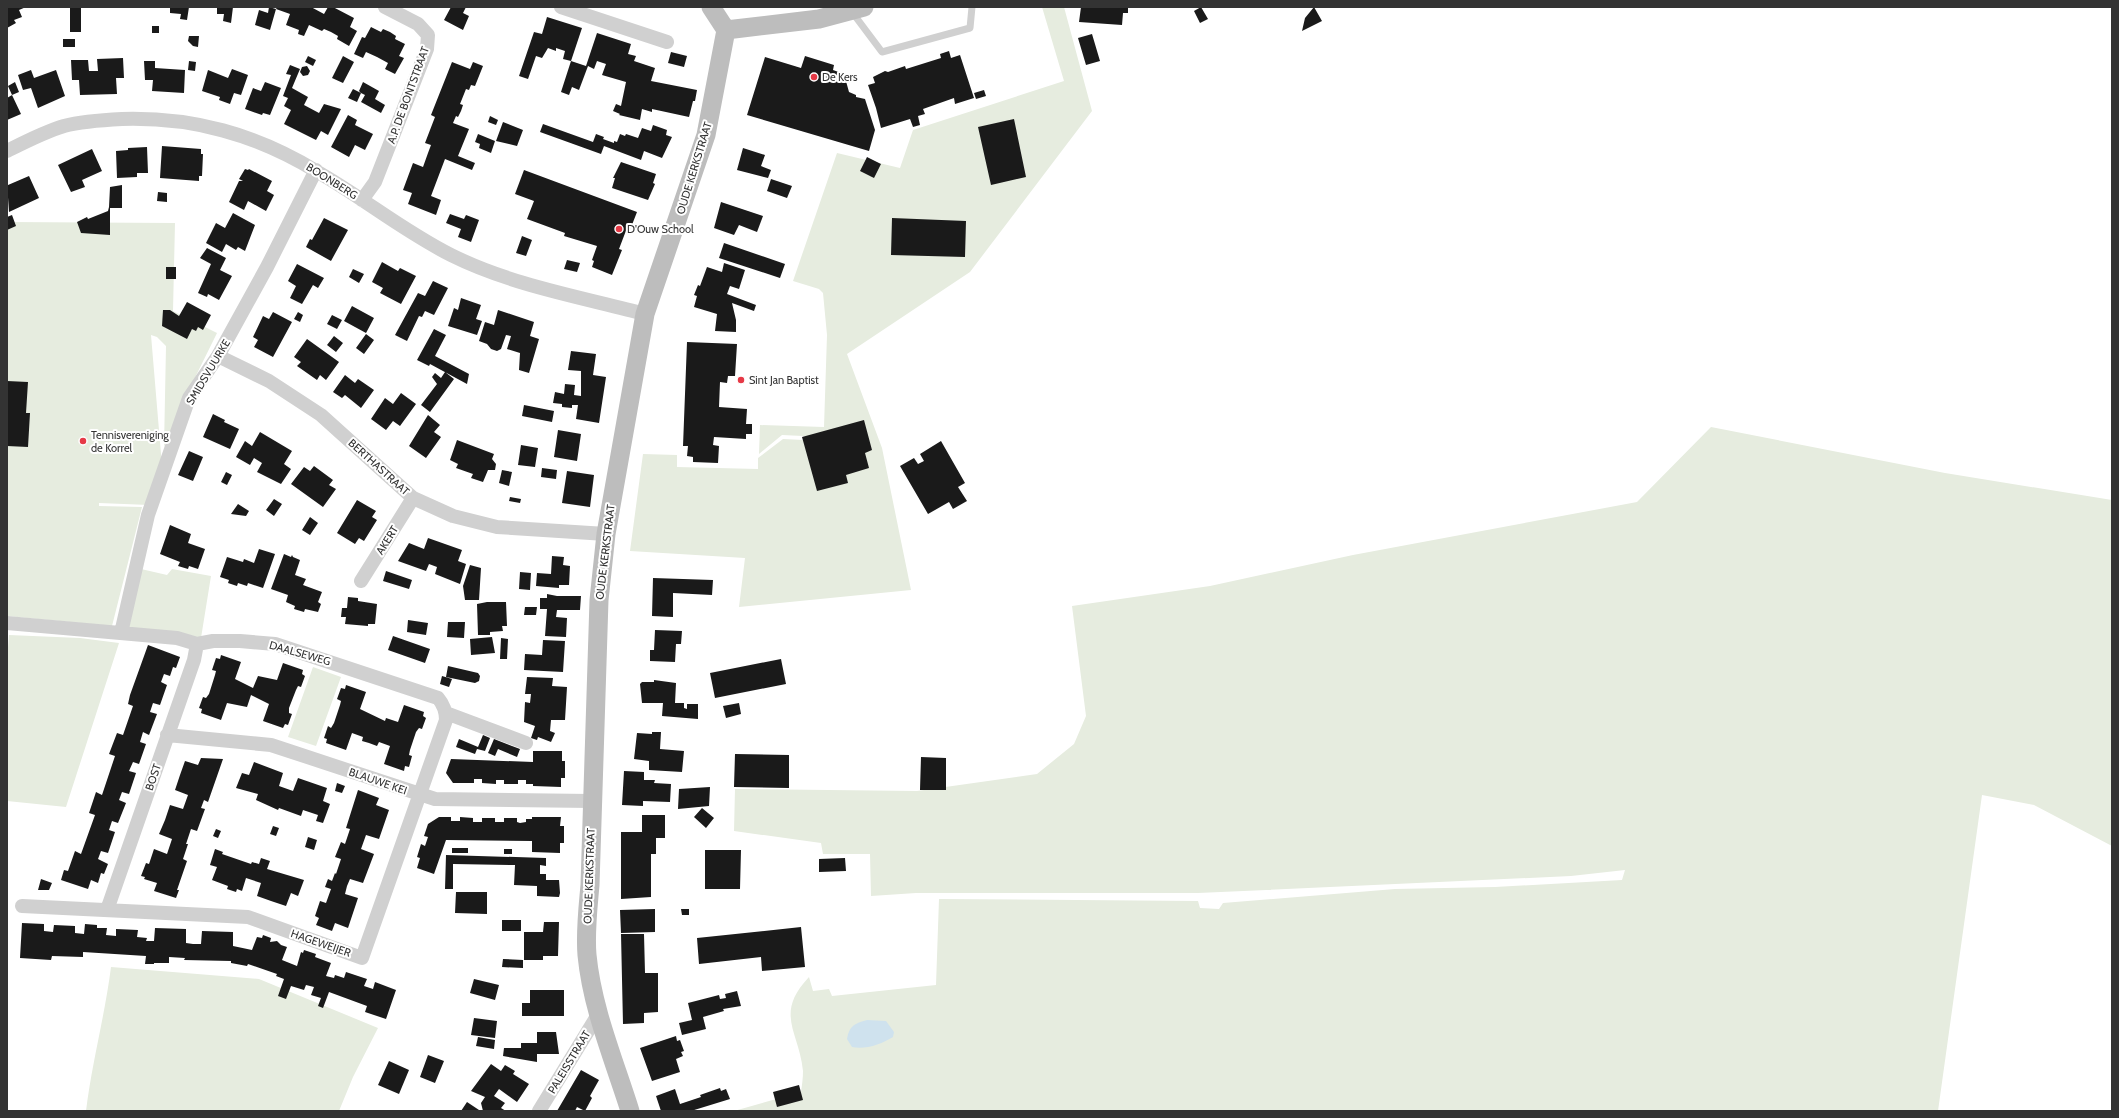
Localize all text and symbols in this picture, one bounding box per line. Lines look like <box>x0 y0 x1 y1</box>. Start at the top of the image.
street label: A.P. DE BONTSTRAAT <box>384 44 432 145</box>
place label: De Kers <box>822 70 858 84</box>
marker: De Kers <box>809 72 819 82</box>
street label: OUDE KERKSTRAAT <box>673 120 715 216</box>
street label: BOONBERG <box>304 160 360 202</box>
place label: D'Ouw School <box>627 222 694 236</box>
marker: D'Ouw School <box>614 224 624 234</box>
street label: SMIDSVUURKE <box>183 337 233 407</box>
place label: Sint Jan Baptist <box>749 373 819 387</box>
marker: Sint Jan Baptist <box>736 375 746 385</box>
place label: Tennisvereniging de Korrel <box>91 428 169 455</box>
marker: Tennisvereniging de Korrel <box>78 436 88 446</box>
street label: BERTHASTRAAT <box>346 436 413 498</box>
street label: OUDE KERKSTRAAT <box>592 503 618 600</box>
street label: AKERT <box>373 523 401 557</box>
street label: DAALSEWEG <box>268 638 332 668</box>
street label: BOST <box>142 762 164 792</box>
street label: BLAUWE KEI <box>347 764 409 798</box>
street label: OUDE KERKSTRAAT <box>580 828 598 924</box>
street label: HAGEWEIJER <box>289 926 353 960</box>
street label: PALEISSTRAAT <box>545 1028 593 1096</box>

